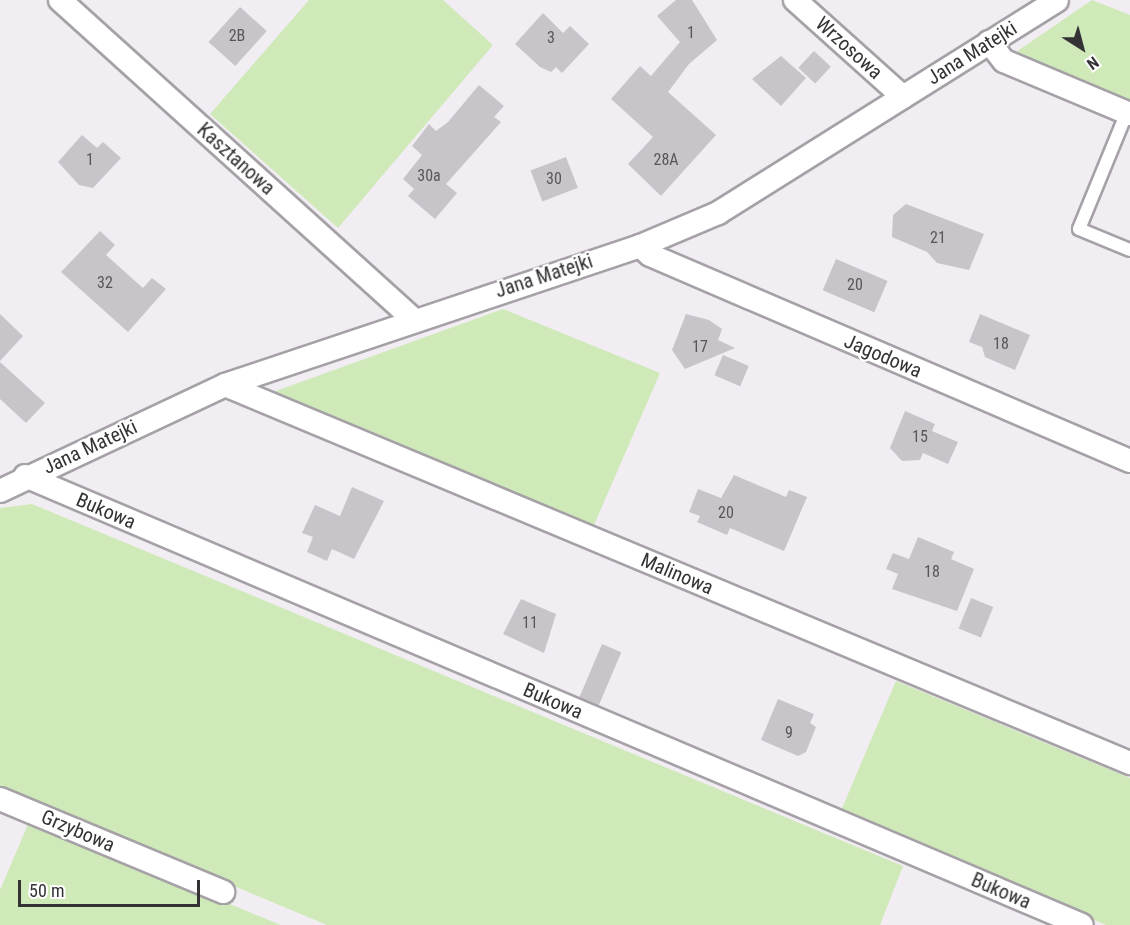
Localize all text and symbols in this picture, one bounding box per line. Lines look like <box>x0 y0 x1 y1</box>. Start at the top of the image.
street label: Wrzosowa <box>811 12 887 84</box>
street label: Jana Matejki <box>923 16 1021 90</box>
north arrow <box>1052 18 1112 78</box>
house number: 1 <box>687 23 695 43</box>
house number: 2B <box>229 26 245 46</box>
house number: 3 <box>547 28 555 48</box>
text: N <box>1083 52 1102 74</box>
street label: Kasztanowa <box>192 118 280 200</box>
house number: 1 <box>86 150 94 170</box>
house number: 28A <box>653 150 679 170</box>
house number: 30a <box>417 166 441 186</box>
house number: 30 <box>546 169 562 189</box>
house number: 21 <box>930 228 946 248</box>
street label: Jana Matejki <box>492 249 596 303</box>
house number: 32 <box>97 273 113 293</box>
house number: 20 <box>847 275 863 295</box>
street label: Jagodowa <box>841 329 925 383</box>
house number: 18 <box>993 334 1009 354</box>
house number: 17 <box>692 337 708 357</box>
street label: Jana Matejki <box>39 415 141 479</box>
house number: 15 <box>912 427 928 447</box>
street label: Bukowa <box>73 488 139 534</box>
house number: 20 <box>718 503 734 523</box>
street label: Malinowa <box>637 548 717 600</box>
house number: 18 <box>924 562 940 582</box>
house number: 11 <box>522 613 538 633</box>
street label: Bukowa <box>520 678 586 724</box>
house number: 9 <box>785 723 793 743</box>
street label: Grzybowa <box>38 805 118 857</box>
scale bar <box>21 868 202 906</box>
street label: Bukowa <box>968 868 1034 914</box>
text: 50 m <box>29 880 64 901</box>

